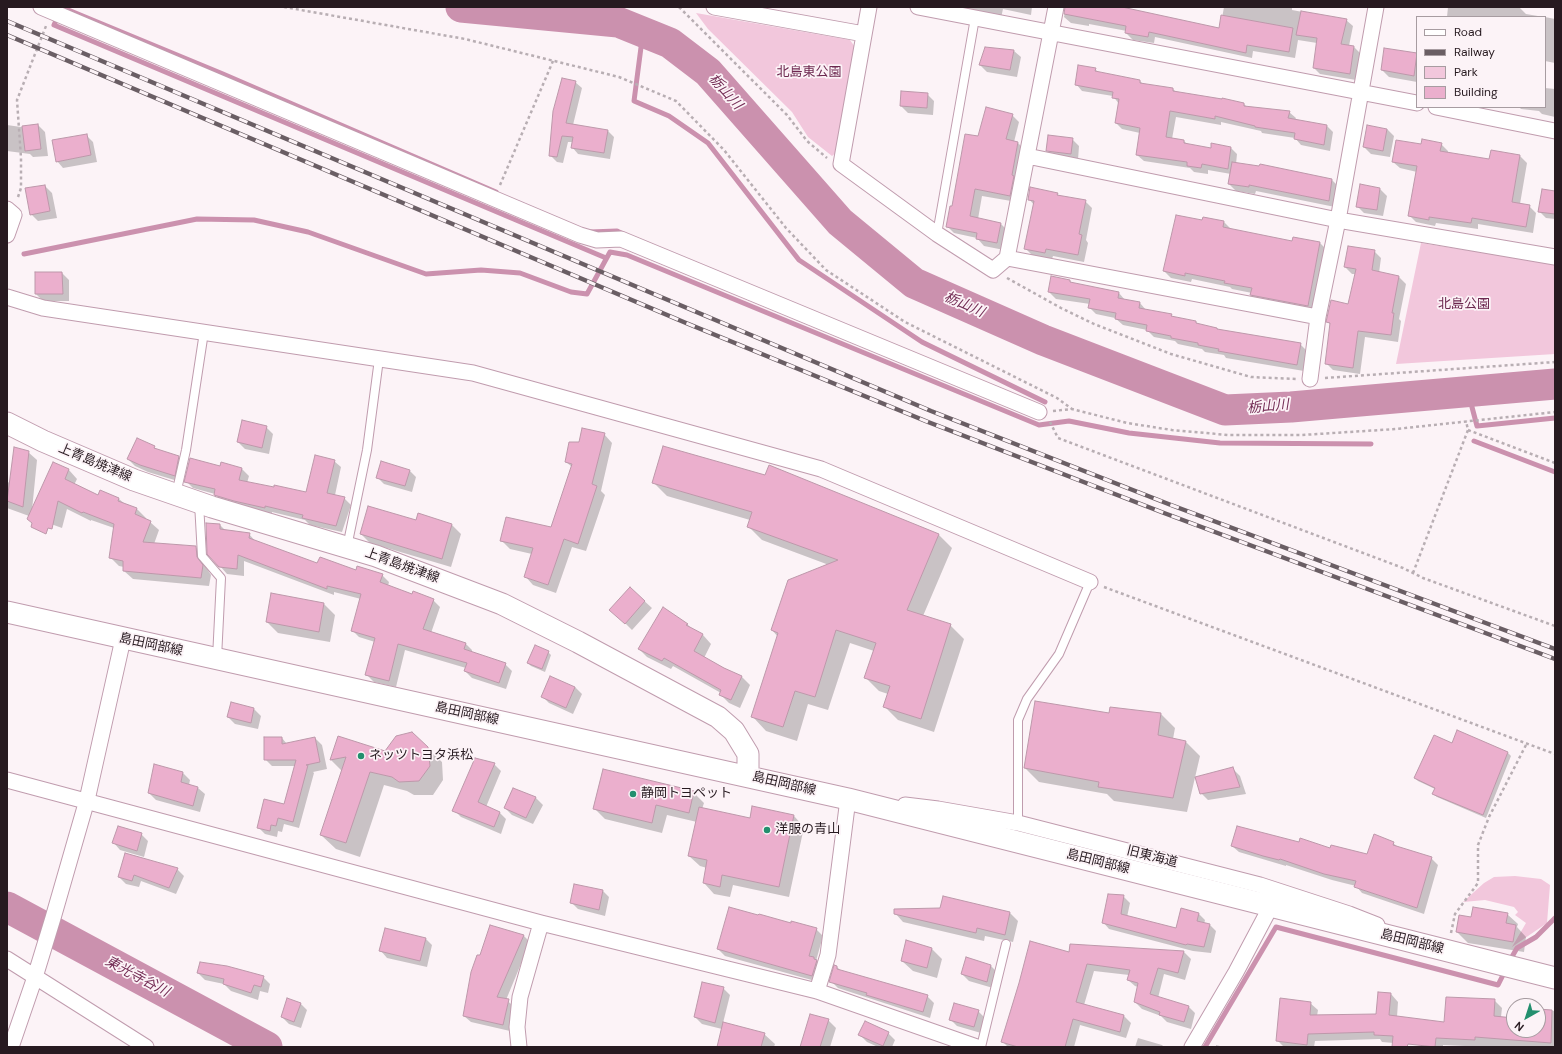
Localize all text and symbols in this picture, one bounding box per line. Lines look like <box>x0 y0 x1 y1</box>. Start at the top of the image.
legend <box>1416 16 1546 108</box>
text: Road <box>1454 24 1482 40</box>
text: Railway <box>1454 44 1495 60</box>
text: Park <box>1454 64 1478 80</box>
park label: 北島東公園 <box>777 65 841 81</box>
water label: 栃山川 <box>705 71 745 113</box>
text: Building <box>1454 84 1498 100</box>
water label: 栃山川 <box>941 289 987 321</box>
park label: 北島公園 <box>1438 297 1490 313</box>
water label: 栃山川 <box>1246 397 1290 417</box>
street label: 上青島焼津線 <box>56 441 134 485</box>
street label: 上青島焼津線 <box>363 545 441 587</box>
street label: 島田岡部線 <box>118 631 184 659</box>
street label: 島田岡部線 <box>434 700 500 728</box>
place label: ネッツトヨタ浜松 <box>369 748 473 764</box>
marker: ネッツトヨタ浜松 <box>356 751 366 761</box>
street label: 島田岡部線 <box>751 769 817 799</box>
place label: 静岡トヨペット <box>641 786 732 802</box>
marker: 静岡トヨペット <box>628 789 638 799</box>
place label: 洋服の青山 <box>775 822 840 838</box>
marker: 洋服の青山 <box>762 825 772 835</box>
street label: 旧東海道 <box>1125 843 1179 871</box>
street label: 島田岡部線 <box>1065 847 1131 877</box>
street label: 島田岡部線 <box>1379 927 1445 957</box>
water label: 東光寺谷川 <box>102 953 172 1001</box>
north arrow <box>1506 998 1546 1038</box>
text: N <box>1512 1019 1527 1035</box>

